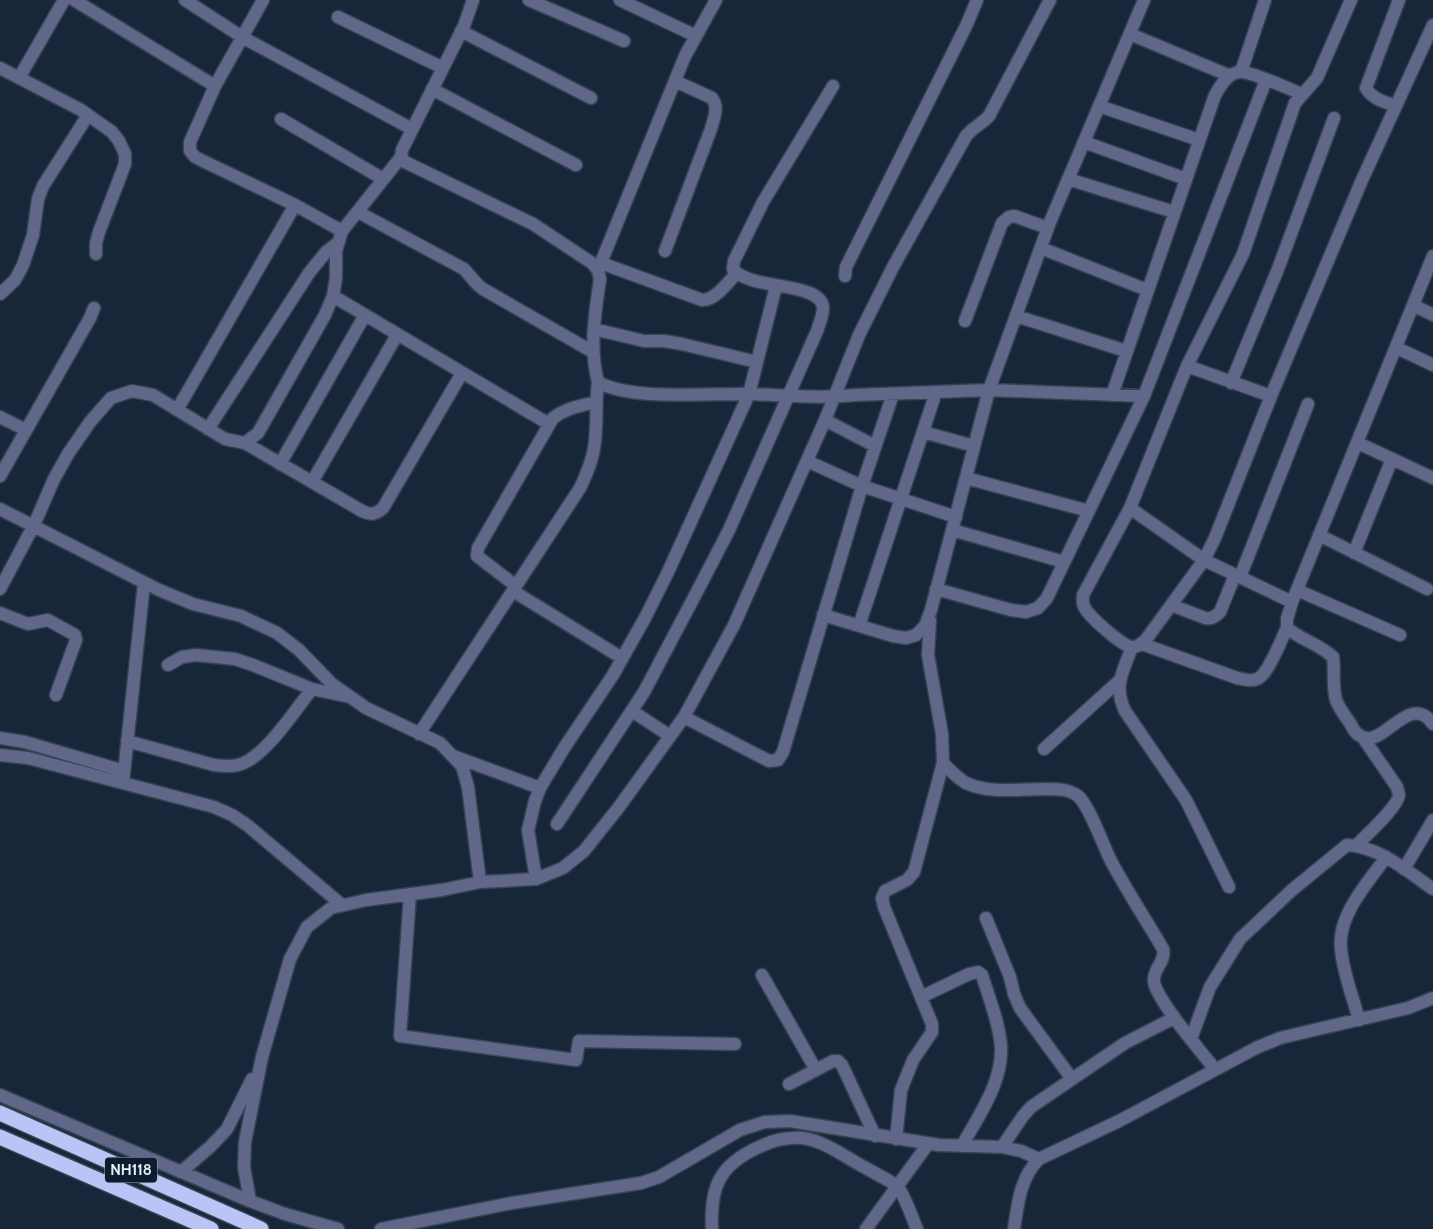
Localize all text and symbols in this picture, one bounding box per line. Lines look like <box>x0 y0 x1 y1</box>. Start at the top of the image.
road number: NH118 <box>105 1158 157 1182</box>

